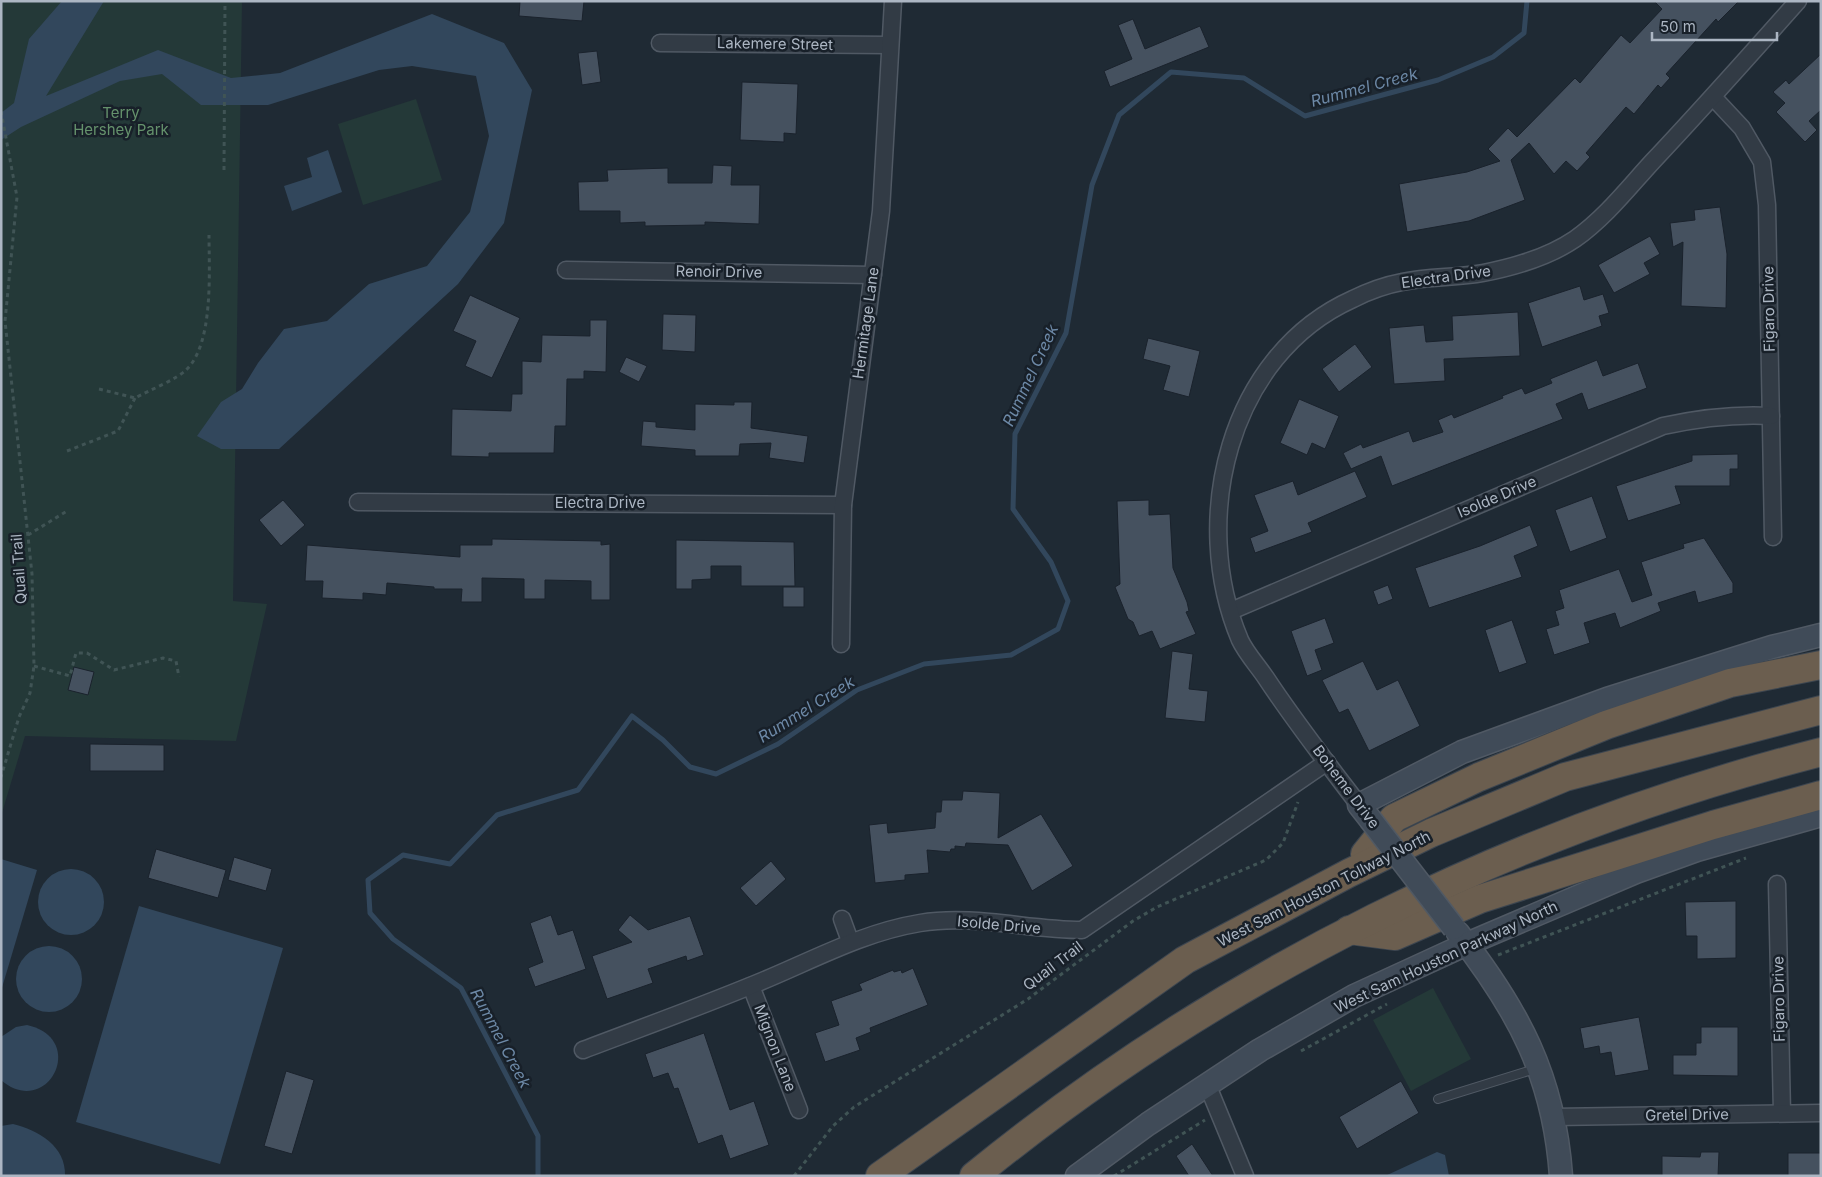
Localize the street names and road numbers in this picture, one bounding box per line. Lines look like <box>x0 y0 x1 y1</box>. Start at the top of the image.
street label: Lakemere Street <box>717 33 833 54</box>
street label: Renoir Drive <box>675 261 763 282</box>
street label: Electra Drive <box>1400 261 1492 292</box>
street label: Hermitage Lane <box>848 266 883 380</box>
street label: Figaro Drive <box>1758 266 1779 352</box>
street label: Isolde Drive <box>1454 471 1539 522</box>
street label: Electra Drive <box>555 493 645 512</box>
street label: Quail Trail <box>7 533 30 605</box>
street label: Boheme Drive <box>1309 741 1384 832</box>
street label: West Sam Houston Tollway North <box>1214 826 1434 951</box>
street label: West Sam Houston Parkway North <box>1331 896 1560 1017</box>
street label: Isolde Drive <box>956 911 1042 938</box>
street label: Quail Trail <box>1019 937 1087 994</box>
street label: Figaro Drive <box>1768 956 1789 1042</box>
street label: Mignon Lane <box>750 1002 801 1094</box>
street label: Gretel Drive <box>1645 1104 1729 1125</box>

